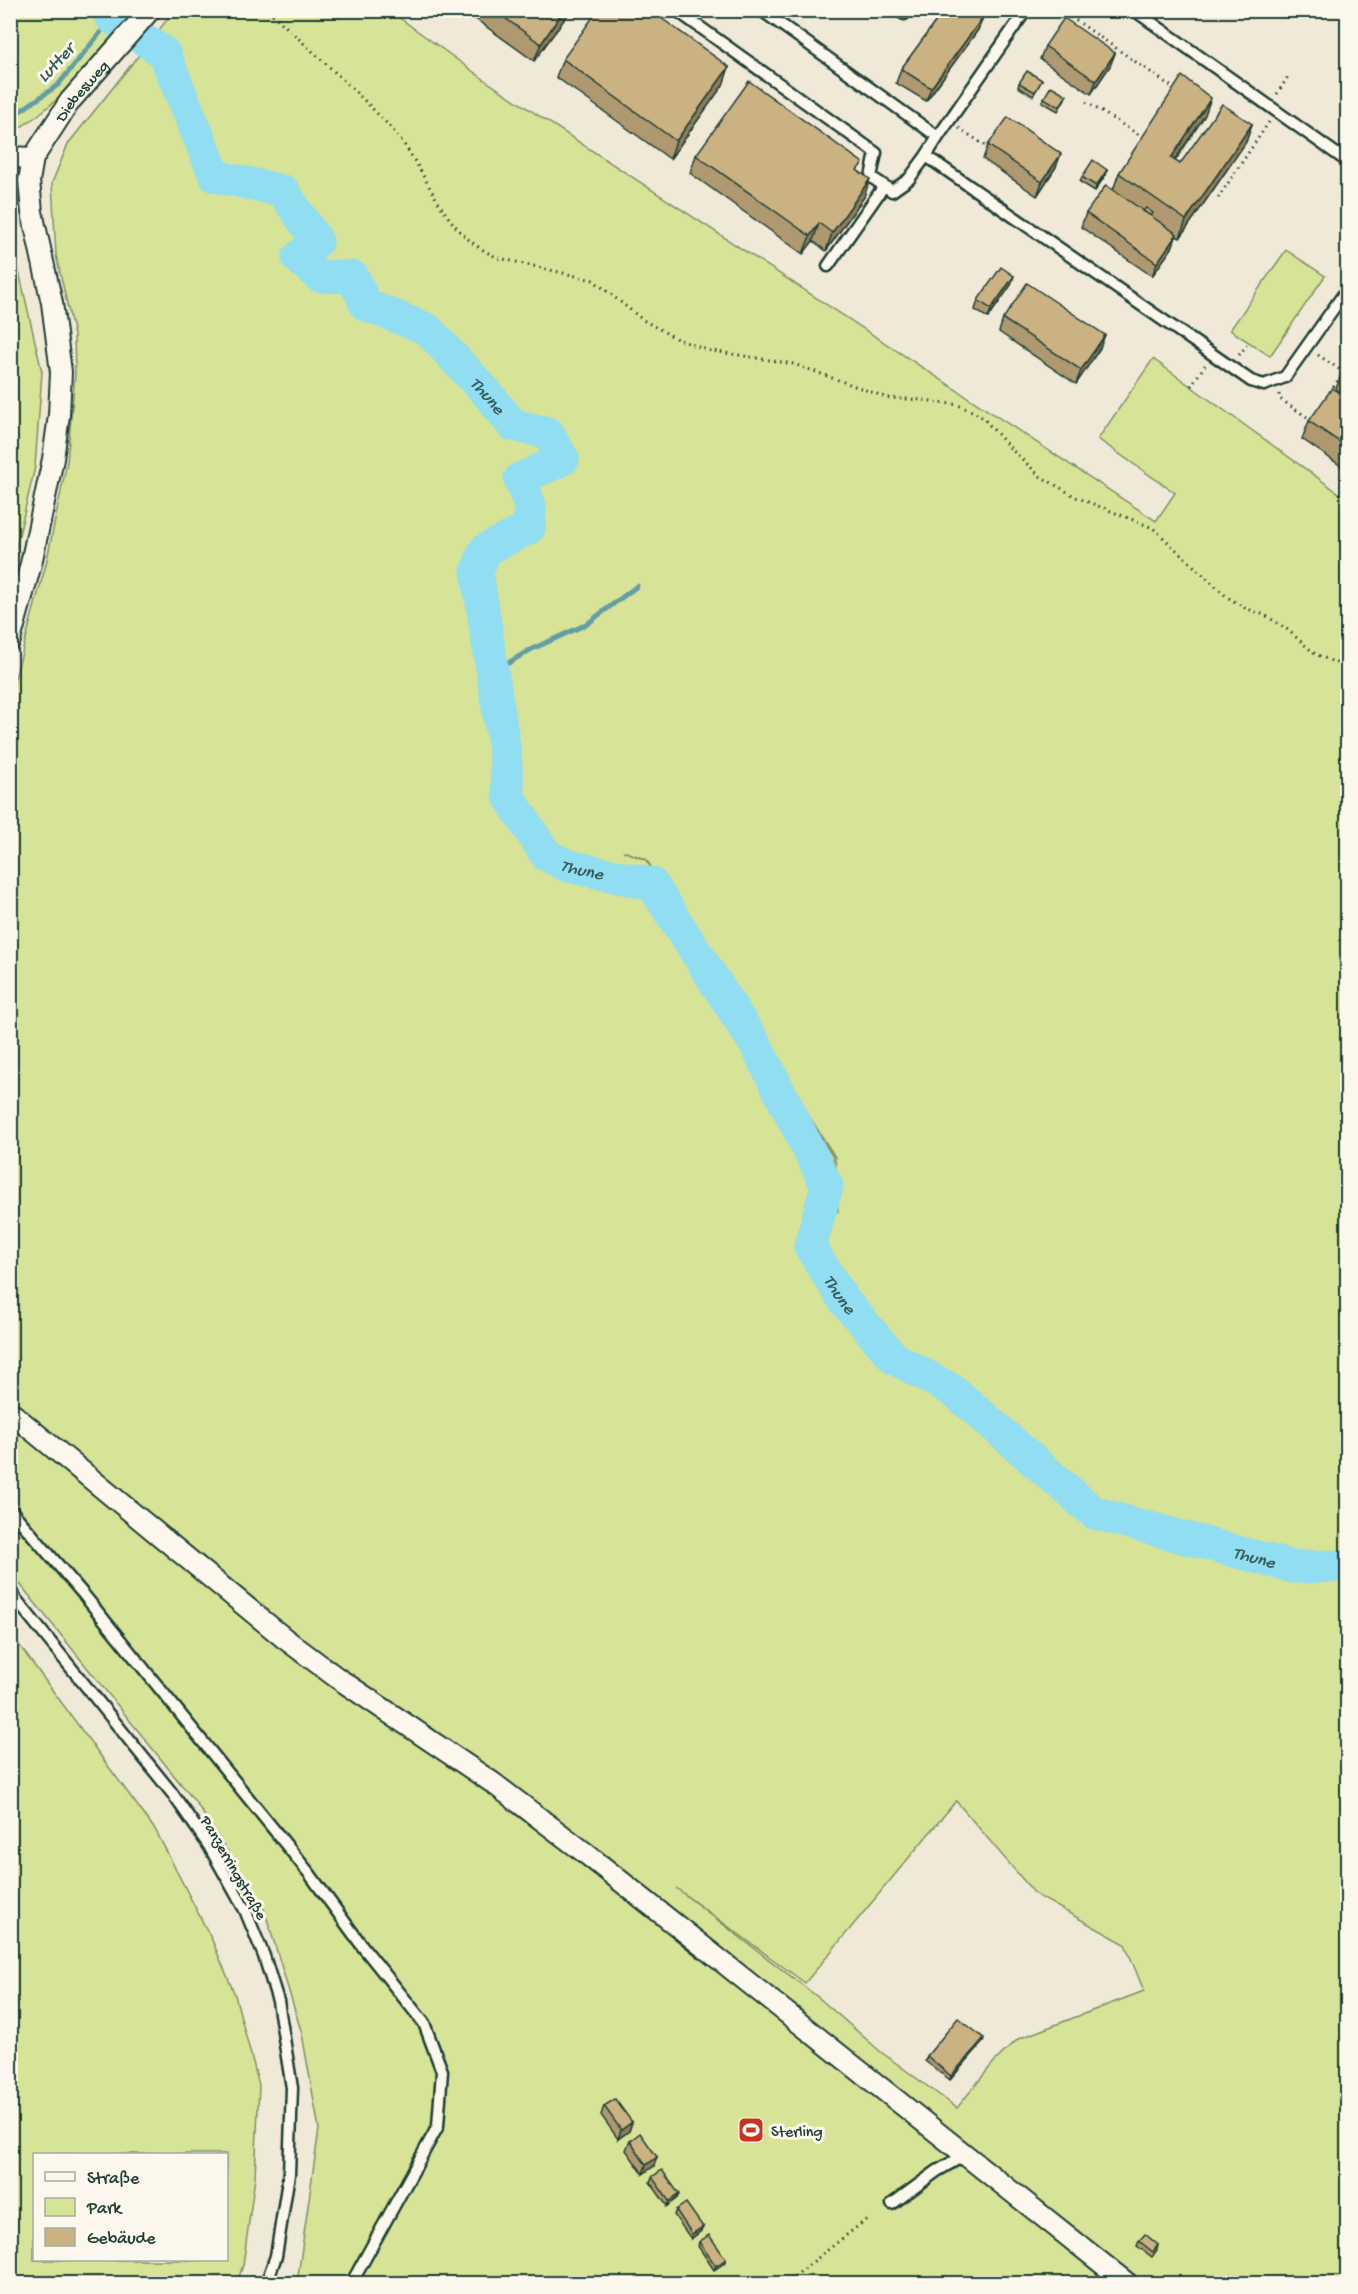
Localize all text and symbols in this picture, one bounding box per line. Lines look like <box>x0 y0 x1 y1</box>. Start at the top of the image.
water label: Lutter <box>34 37 82 87</box>
street label: Diebesweg <box>52 58 114 127</box>
water label: Thune <box>464 374 509 420</box>
water label: Thune <box>556 856 606 886</box>
water label: Thune <box>817 1272 859 1320</box>
water label: Thune <box>1230 1543 1278 1575</box>
street label: Panzerringstraße <box>194 1812 270 1925</box>
sports icon: Sterling <box>736 2115 766 2145</box>
place label: Sterling <box>771 2124 823 2143</box>
legend <box>33 2153 228 2261</box>
text: Straße <box>87 2169 140 2190</box>
text: Park <box>86 2199 123 2220</box>
text: Gebäude <box>87 2229 156 2250</box>

